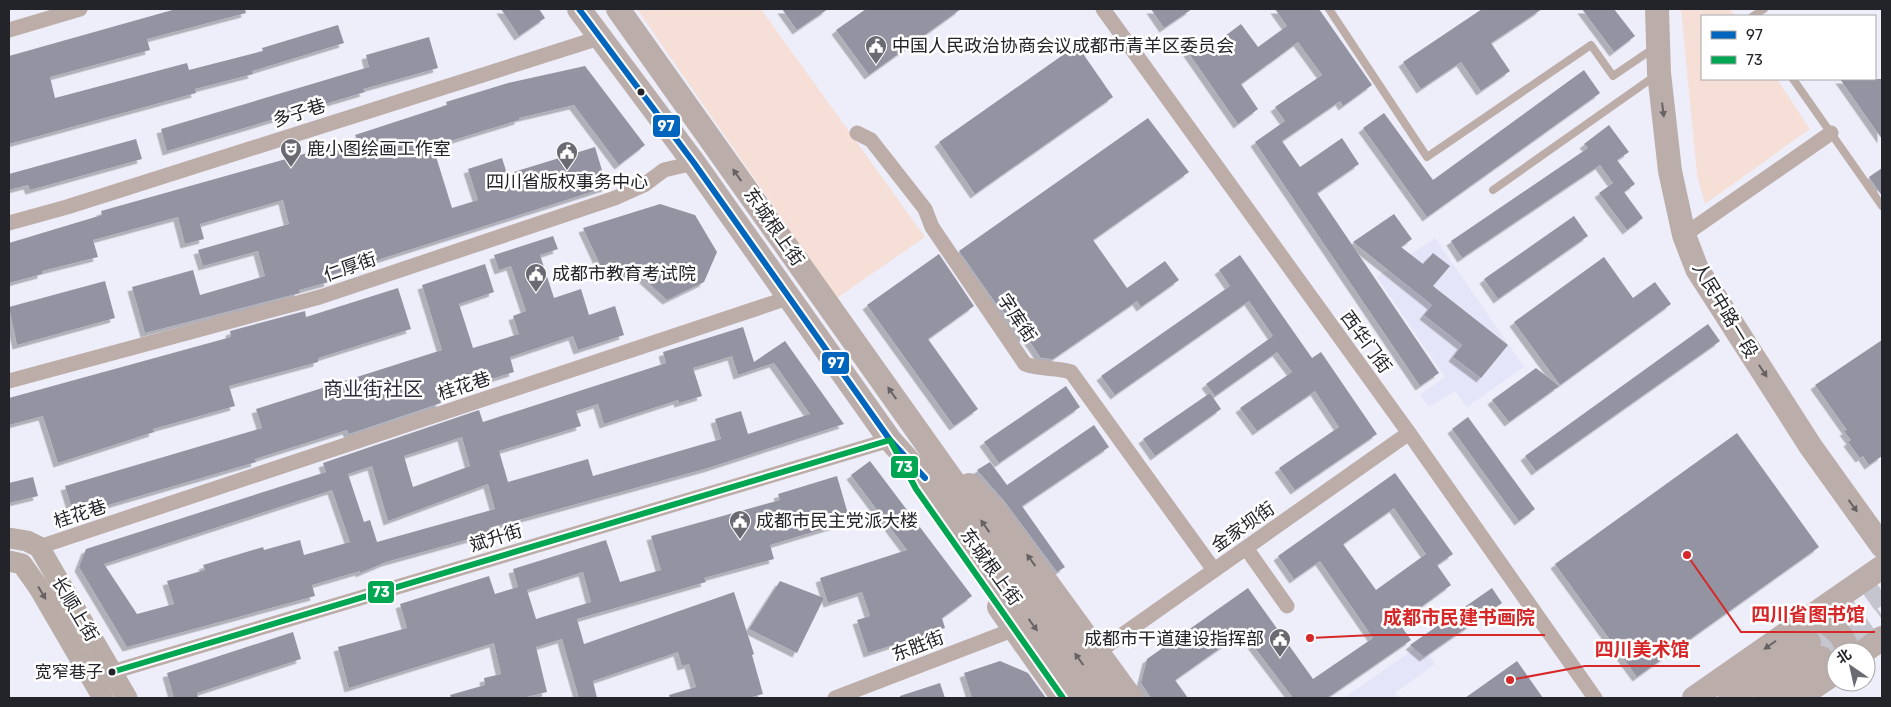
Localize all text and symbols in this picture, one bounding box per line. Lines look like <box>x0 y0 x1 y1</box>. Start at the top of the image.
legend <box>1701 15 1876 80</box>
text: 97 <box>1746 26 1763 44</box>
public building icon: 中国人民政治协商会议成都市青羊区委员会 <box>864 34 888 65</box>
place label: 中国人民政治协商会议成都市青羊区委员会 <box>892 35 1234 57</box>
text: 73 <box>1746 51 1763 69</box>
unlabelled marker <box>636 87 646 97</box>
street label: 多子巷 <box>270 94 328 132</box>
one-way arrow <box>1659 102 1667 118</box>
line badge: 97 <box>652 114 681 138</box>
text: 97 <box>658 118 675 135</box>
theatre icon: 鹿小图绘画工作室 <box>279 137 303 168</box>
place label: 鹿小图绘画工作室 <box>307 138 451 160</box>
public building icon: 四川省版权事务中心 <box>555 140 579 171</box>
one-way arrow <box>731 169 742 182</box>
place label: 四川省版权事务中心 <box>486 171 648 193</box>
street label: 东城根上街 <box>739 184 809 270</box>
street label: 仁厚街 <box>321 248 379 286</box>
street label: 人民中路一段 <box>1688 258 1762 362</box>
public building icon: 成都市教育考试院 <box>524 262 548 293</box>
place label: 成都市教育考试院 <box>552 263 696 285</box>
street label: 字库街 <box>993 289 1041 347</box>
street label: 西华门街 <box>1336 306 1396 378</box>
line badge: 97 <box>821 351 850 375</box>
text: 97 <box>828 355 845 372</box>
one-way arrow <box>1758 365 1767 378</box>
street label: 桂花巷 <box>435 367 493 405</box>
district label: 商业街社区 <box>323 377 423 401</box>
one-way arrow <box>887 386 897 400</box>
line badge: 73 <box>890 455 919 479</box>
text: 73 <box>895 459 913 476</box>
street label: 桂花巷 <box>51 495 109 533</box>
street label: 金家坝街 <box>1207 497 1279 557</box>
one-way arrow <box>1848 499 1858 513</box>
public building icon: 成都市民主党派大楼 <box>728 509 752 540</box>
place label: 成都市民主党派大楼 <box>756 510 918 532</box>
street label: 斌升街 <box>467 520 525 556</box>
one-way arrow <box>980 520 990 533</box>
street label: 东城根上街 <box>956 524 1026 610</box>
one-way arrow <box>1026 553 1036 567</box>
street label: 长顺上街 <box>47 572 103 646</box>
line badge: 73 <box>367 580 395 604</box>
text: 73 <box>372 584 390 601</box>
one-way arrow <box>38 586 47 599</box>
callout: 四川省图书馆 <box>1741 598 1875 632</box>
callout: 成都市民建书画院 <box>1373 601 1545 635</box>
text: 四川省图书馆 <box>1751 603 1865 626</box>
text: 成都市民建书画院 <box>1383 606 1535 629</box>
one-way arrow <box>1028 619 1038 632</box>
street label: 东胜街 <box>889 626 947 666</box>
public building icon: 成都市干道建设指挥部 <box>1268 627 1292 658</box>
place label: 成都市干道建设指挥部 <box>1084 628 1264 650</box>
callout: 四川美术馆 <box>1585 632 1700 666</box>
text: 四川美术馆 <box>1594 638 1690 661</box>
one-way arrow <box>1763 640 1777 650</box>
north arrow <box>1826 642 1876 692</box>
text: 北 <box>1833 646 1855 668</box>
one-way arrow <box>1074 652 1084 665</box>
place label: 宽窄巷子 <box>35 662 103 682</box>
marker: 宽窄巷子 <box>107 667 117 677</box>

